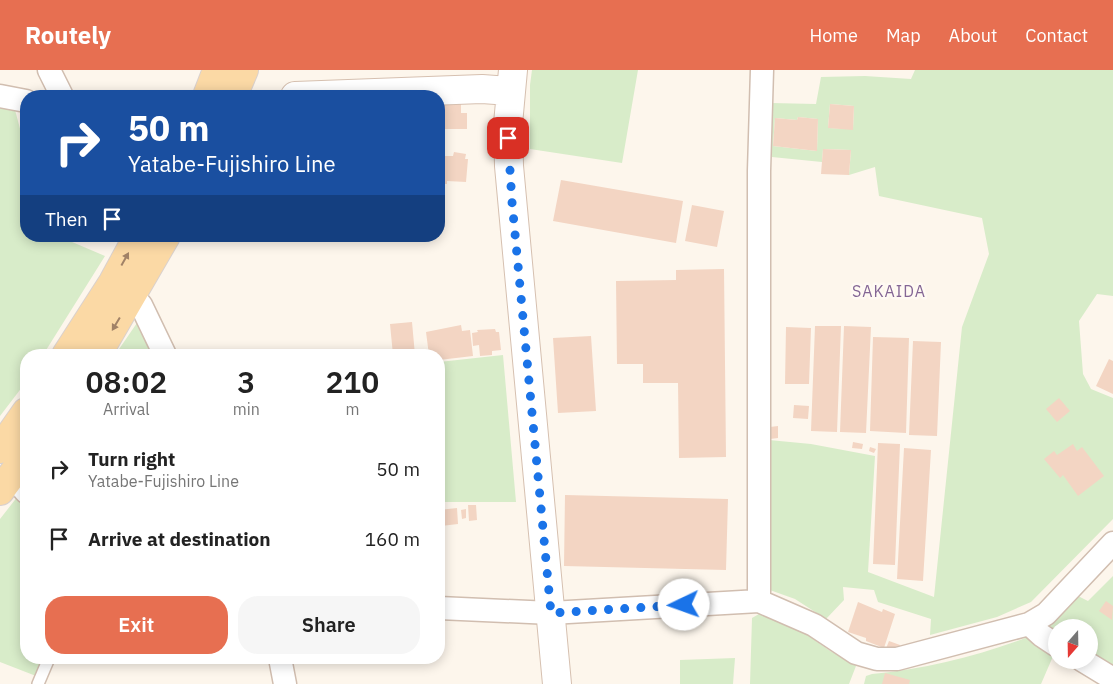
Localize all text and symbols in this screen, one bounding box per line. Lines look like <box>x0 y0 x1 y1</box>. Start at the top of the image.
text: Routely <box>25 19 111 51</box>
text: Home <box>810 24 858 47</box>
text: Map <box>886 24 921 47</box>
text: About <box>949 24 997 47</box>
text: Contact <box>1025 24 1088 47</box>
text: 50 m <box>128 105 210 151</box>
icon: right <box>45 110 110 175</box>
pin <box>487 117 529 159</box>
icon: arrive <box>494 124 522 152</box>
text: Yatabe-Fujishiro Line <box>128 149 336 178</box>
icon: arrive <box>98 205 126 233</box>
text: Then <box>45 207 88 231</box>
one-way arrow <box>121 253 130 266</box>
district label: SAKAIDA <box>852 281 926 301</box>
one-way arrow <box>112 318 121 331</box>
text: 08:02 <box>86 362 167 401</box>
text: 3 <box>237 362 255 401</box>
text: 210 <box>325 362 379 401</box>
text: Arrival <box>103 399 150 419</box>
text: min <box>233 399 260 419</box>
text: m <box>345 399 359 419</box>
text: Turn right <box>88 447 175 471</box>
icon: right <box>45 455 73 483</box>
text: 50 m <box>376 457 420 481</box>
text: Yatabe-Fujishiro Line <box>88 471 239 491</box>
icon: arrive <box>45 525 73 553</box>
text: Arrive at destination <box>88 527 271 551</box>
text: 160 m <box>365 527 420 551</box>
position arrow <box>657 578 709 630</box>
button: Exit <box>45 596 228 654</box>
button: Share <box>238 596 420 654</box>
north arrow <box>1048 619 1098 669</box>
map controls <box>1048 619 1098 669</box>

